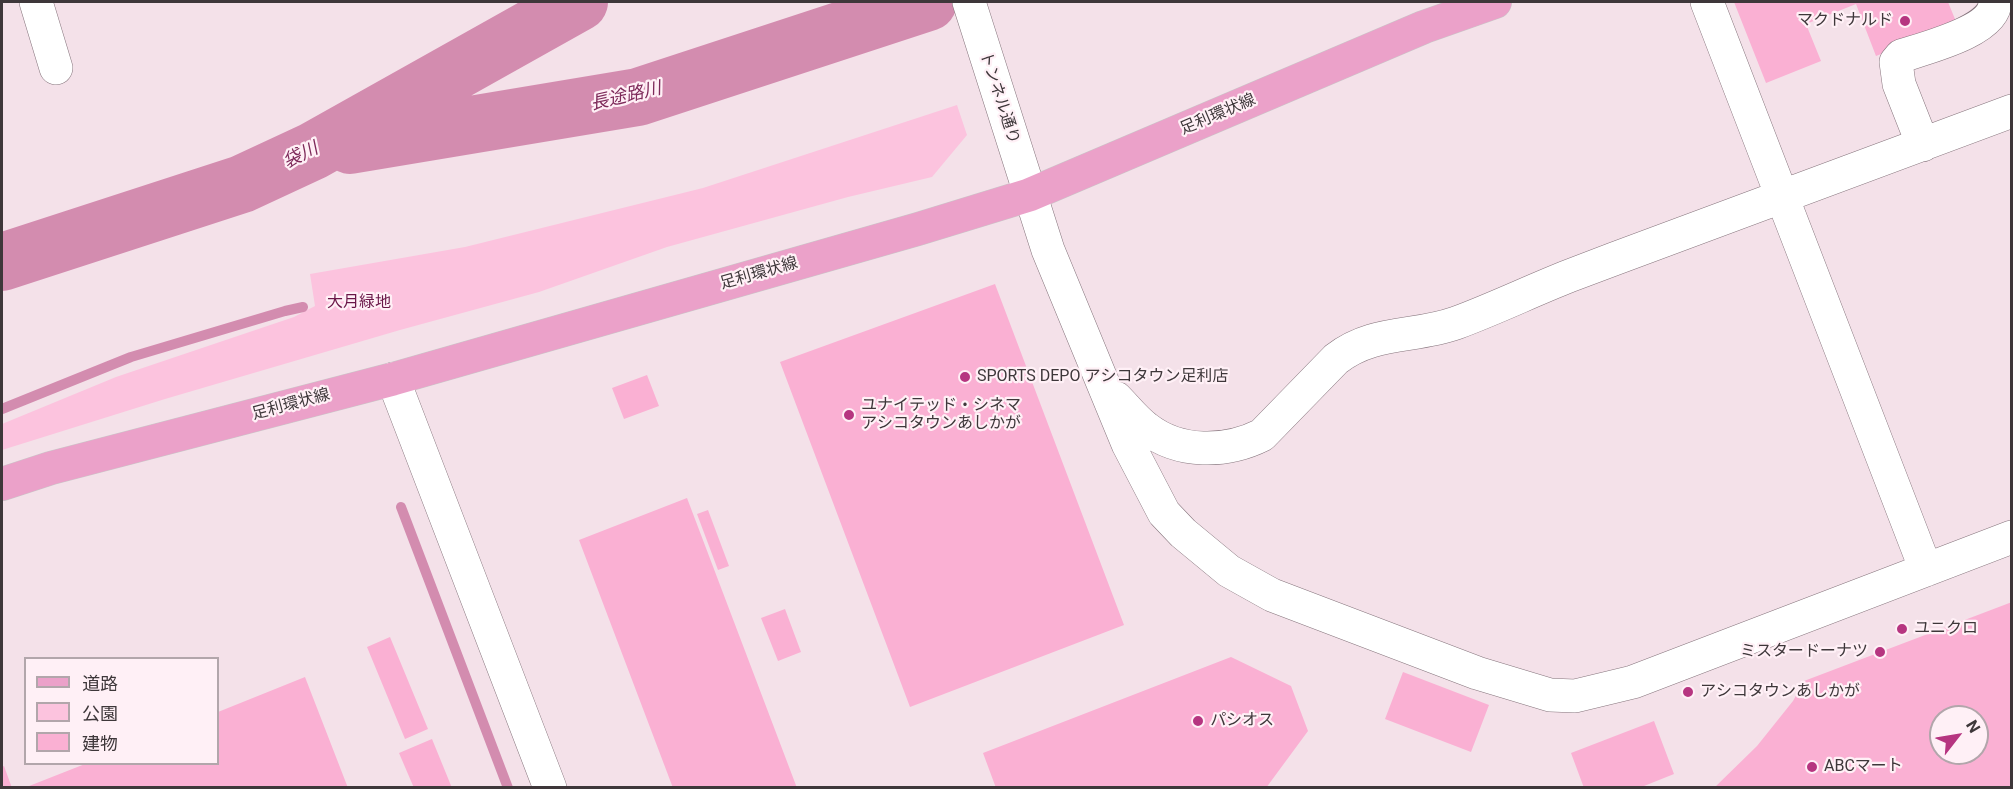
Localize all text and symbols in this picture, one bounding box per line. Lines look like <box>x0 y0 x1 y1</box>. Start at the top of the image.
place label: マクドナルド <box>1797 11 1893 31</box>
marker: マクドナルド <box>1898 14 1912 28</box>
street label: トンネル通り <box>975 49 1023 147</box>
water label: 長途路川 <box>588 78 664 116</box>
street label: 足利環状線 <box>1177 91 1259 139</box>
water label: 袋川 <box>280 138 322 174</box>
street label: 足利環状線 <box>718 254 800 294</box>
park label: 大月緑地 <box>327 293 391 313</box>
place label: SPORTS DEPO アシコタウン足利店 <box>977 367 1228 387</box>
marker: SPORTS DEPO アシコタウン足利店 <box>958 370 972 384</box>
street label: 足利環状線 <box>250 385 332 425</box>
place label: ユナイテッド・シネマ アシコタウンあしかが <box>861 396 1021 434</box>
marker: ユナイテッド・シネマ アシコタウンあしかが <box>842 408 856 422</box>
place label: ユニクロ <box>1914 619 1978 639</box>
marker: ユニクロ <box>1895 622 1909 636</box>
place label: ミスタードーナツ <box>1740 642 1868 662</box>
marker: ミスタードーナツ <box>1873 645 1887 659</box>
legend <box>24 657 219 765</box>
text: 道路 <box>82 673 118 694</box>
place label: アシコタウンあしかが <box>1700 682 1860 702</box>
marker: アシコタウンあしかが <box>1681 685 1695 699</box>
text: 公園 <box>82 703 118 724</box>
north arrow <box>1929 705 1989 765</box>
place label: パシオス <box>1210 711 1274 731</box>
marker: パシオス <box>1191 714 1205 728</box>
text: N <box>1962 717 1984 736</box>
text: 建物 <box>82 733 118 754</box>
place label: ABCマート <box>1824 757 1903 777</box>
marker: ABCマート <box>1805 760 1819 774</box>

